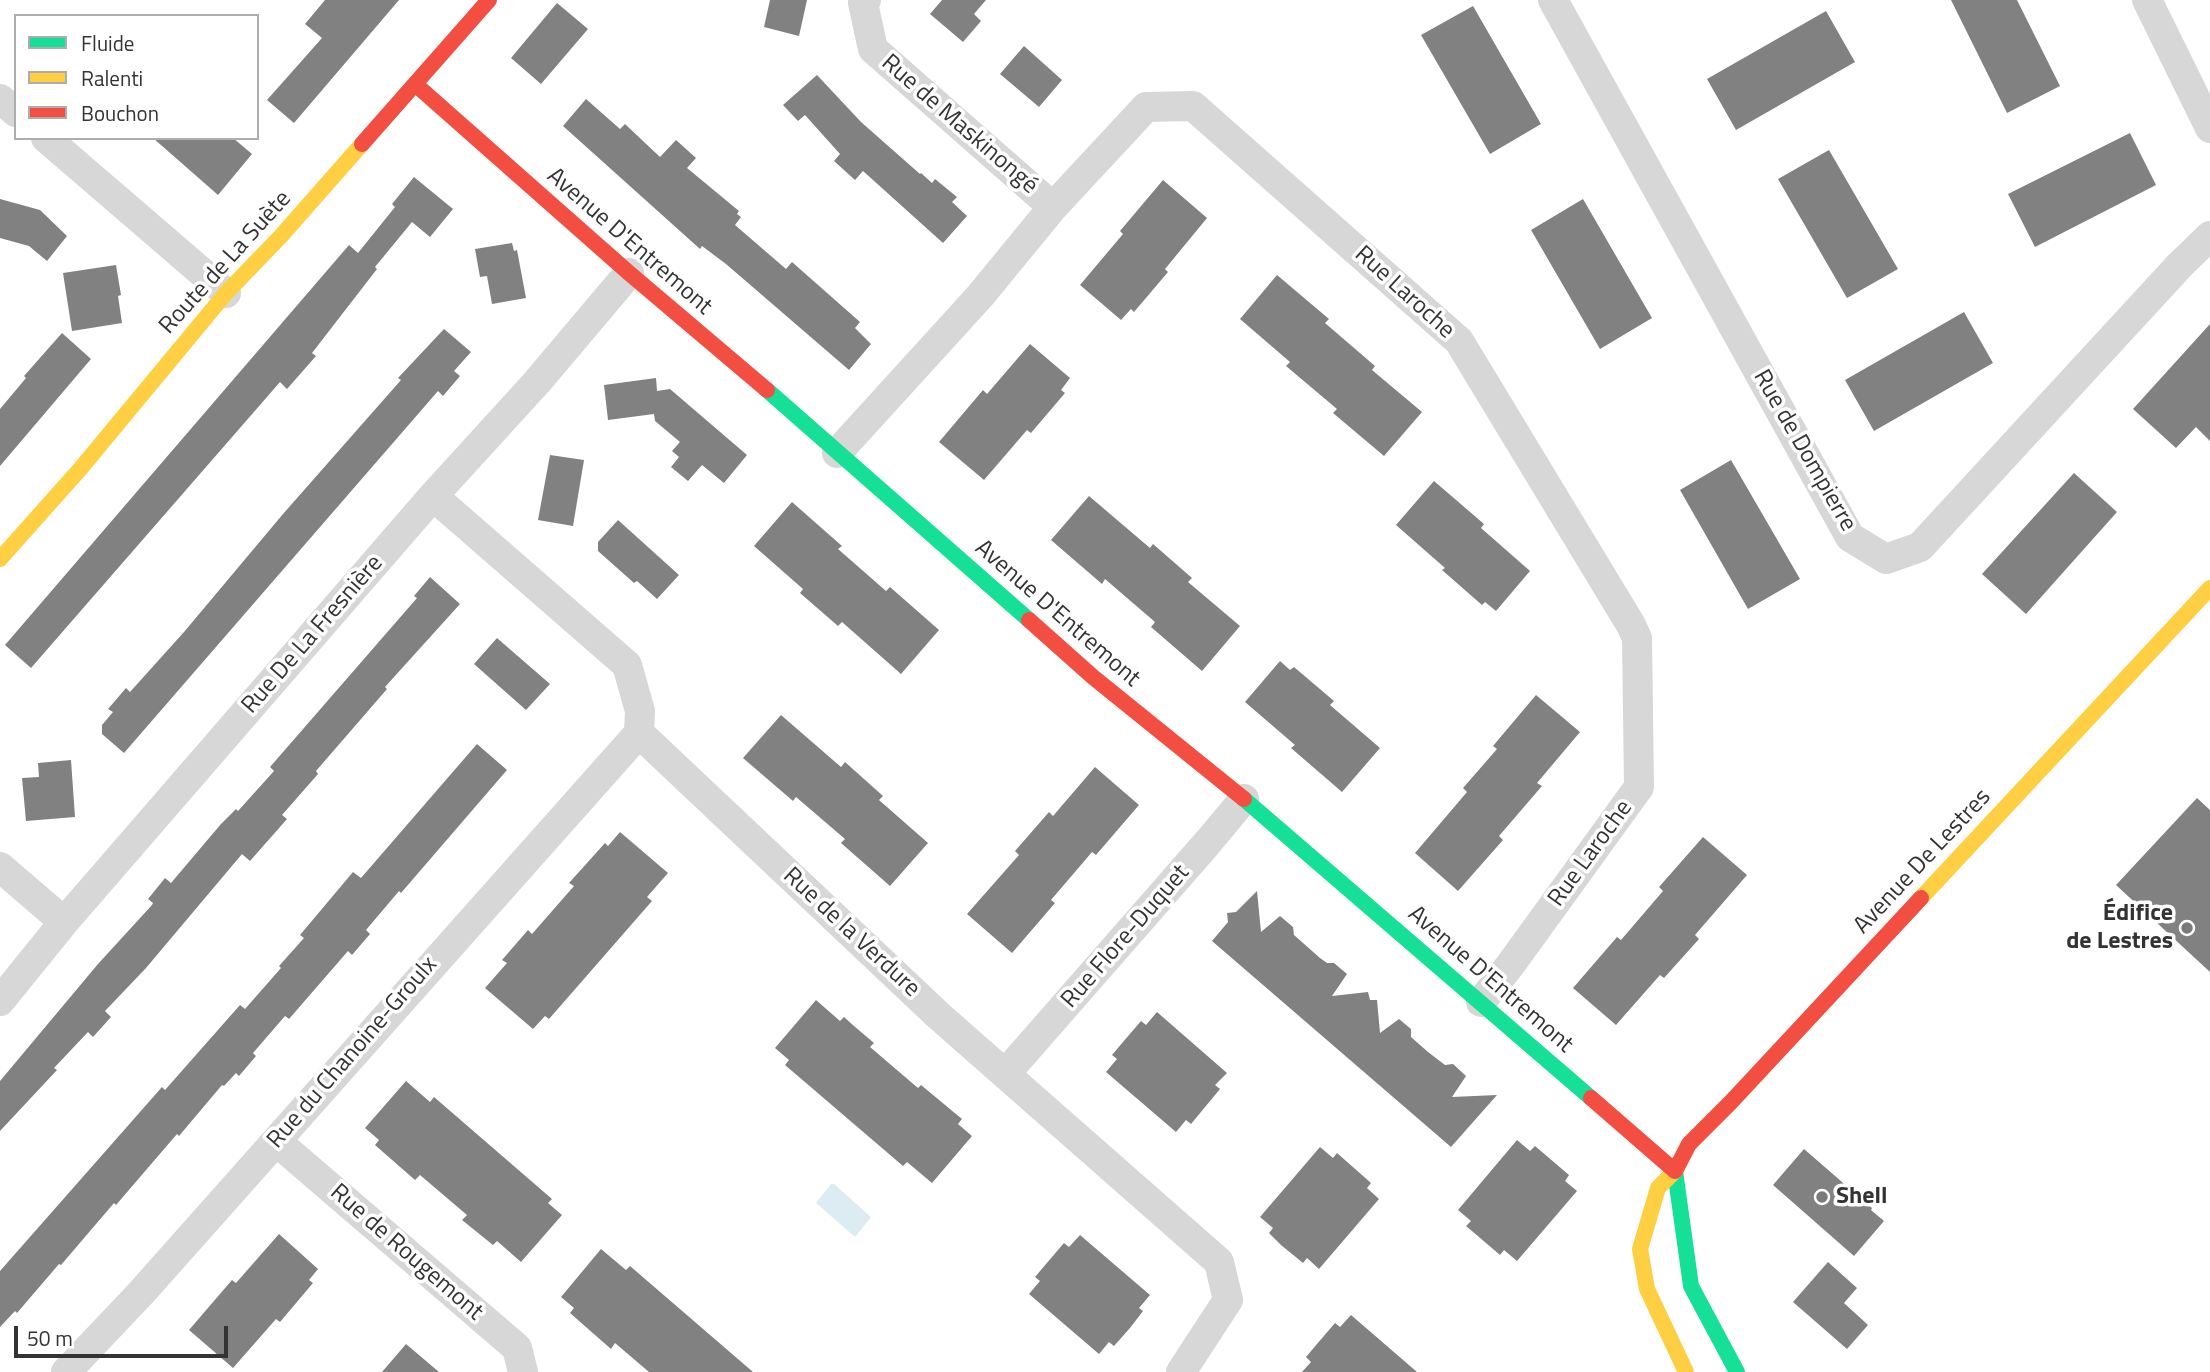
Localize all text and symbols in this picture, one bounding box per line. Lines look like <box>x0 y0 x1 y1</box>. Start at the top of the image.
legend <box>14 14 259 140</box>
text: Fluide <box>81 27 134 59</box>
street label: Rue de Maskinongé <box>875 49 1043 201</box>
text: Ralenti <box>81 62 143 94</box>
text: Bouchon <box>81 97 159 129</box>
street label: Avenue D'Entremont <box>540 162 718 322</box>
street label: Route de La Suète <box>154 185 298 341</box>
street label: Rue Laroche <box>1348 241 1460 345</box>
street label: Rue de Dompierre <box>1746 365 1862 537</box>
street label: Avenue D'Entremont <box>968 534 1146 694</box>
street label: Rue De La Fresnière <box>236 550 390 720</box>
street label: Avenue De Lestres <box>1848 784 1998 940</box>
street label: Rue Laroche <box>1543 795 1639 913</box>
street label: Rue Flore-Duquet <box>1056 859 1196 1015</box>
street label: Rue de la Verdure <box>777 862 925 1004</box>
street label: Avenue D'Entremont <box>1401 900 1579 1060</box>
place label: Édifice de Lestres <box>2066 900 2173 956</box>
marker: Édifice de Lestres <box>2179 920 2195 936</box>
street label: Rue du Chanoine-Groulx <box>262 951 444 1155</box>
street label: Rue de Rougemont <box>324 1179 488 1327</box>
place label: Shell <box>1836 1183 1888 1211</box>
marker: Shell <box>1814 1189 1830 1205</box>
scale bar <box>18 1312 231 1356</box>
text: 50 m <box>27 1322 73 1354</box>

